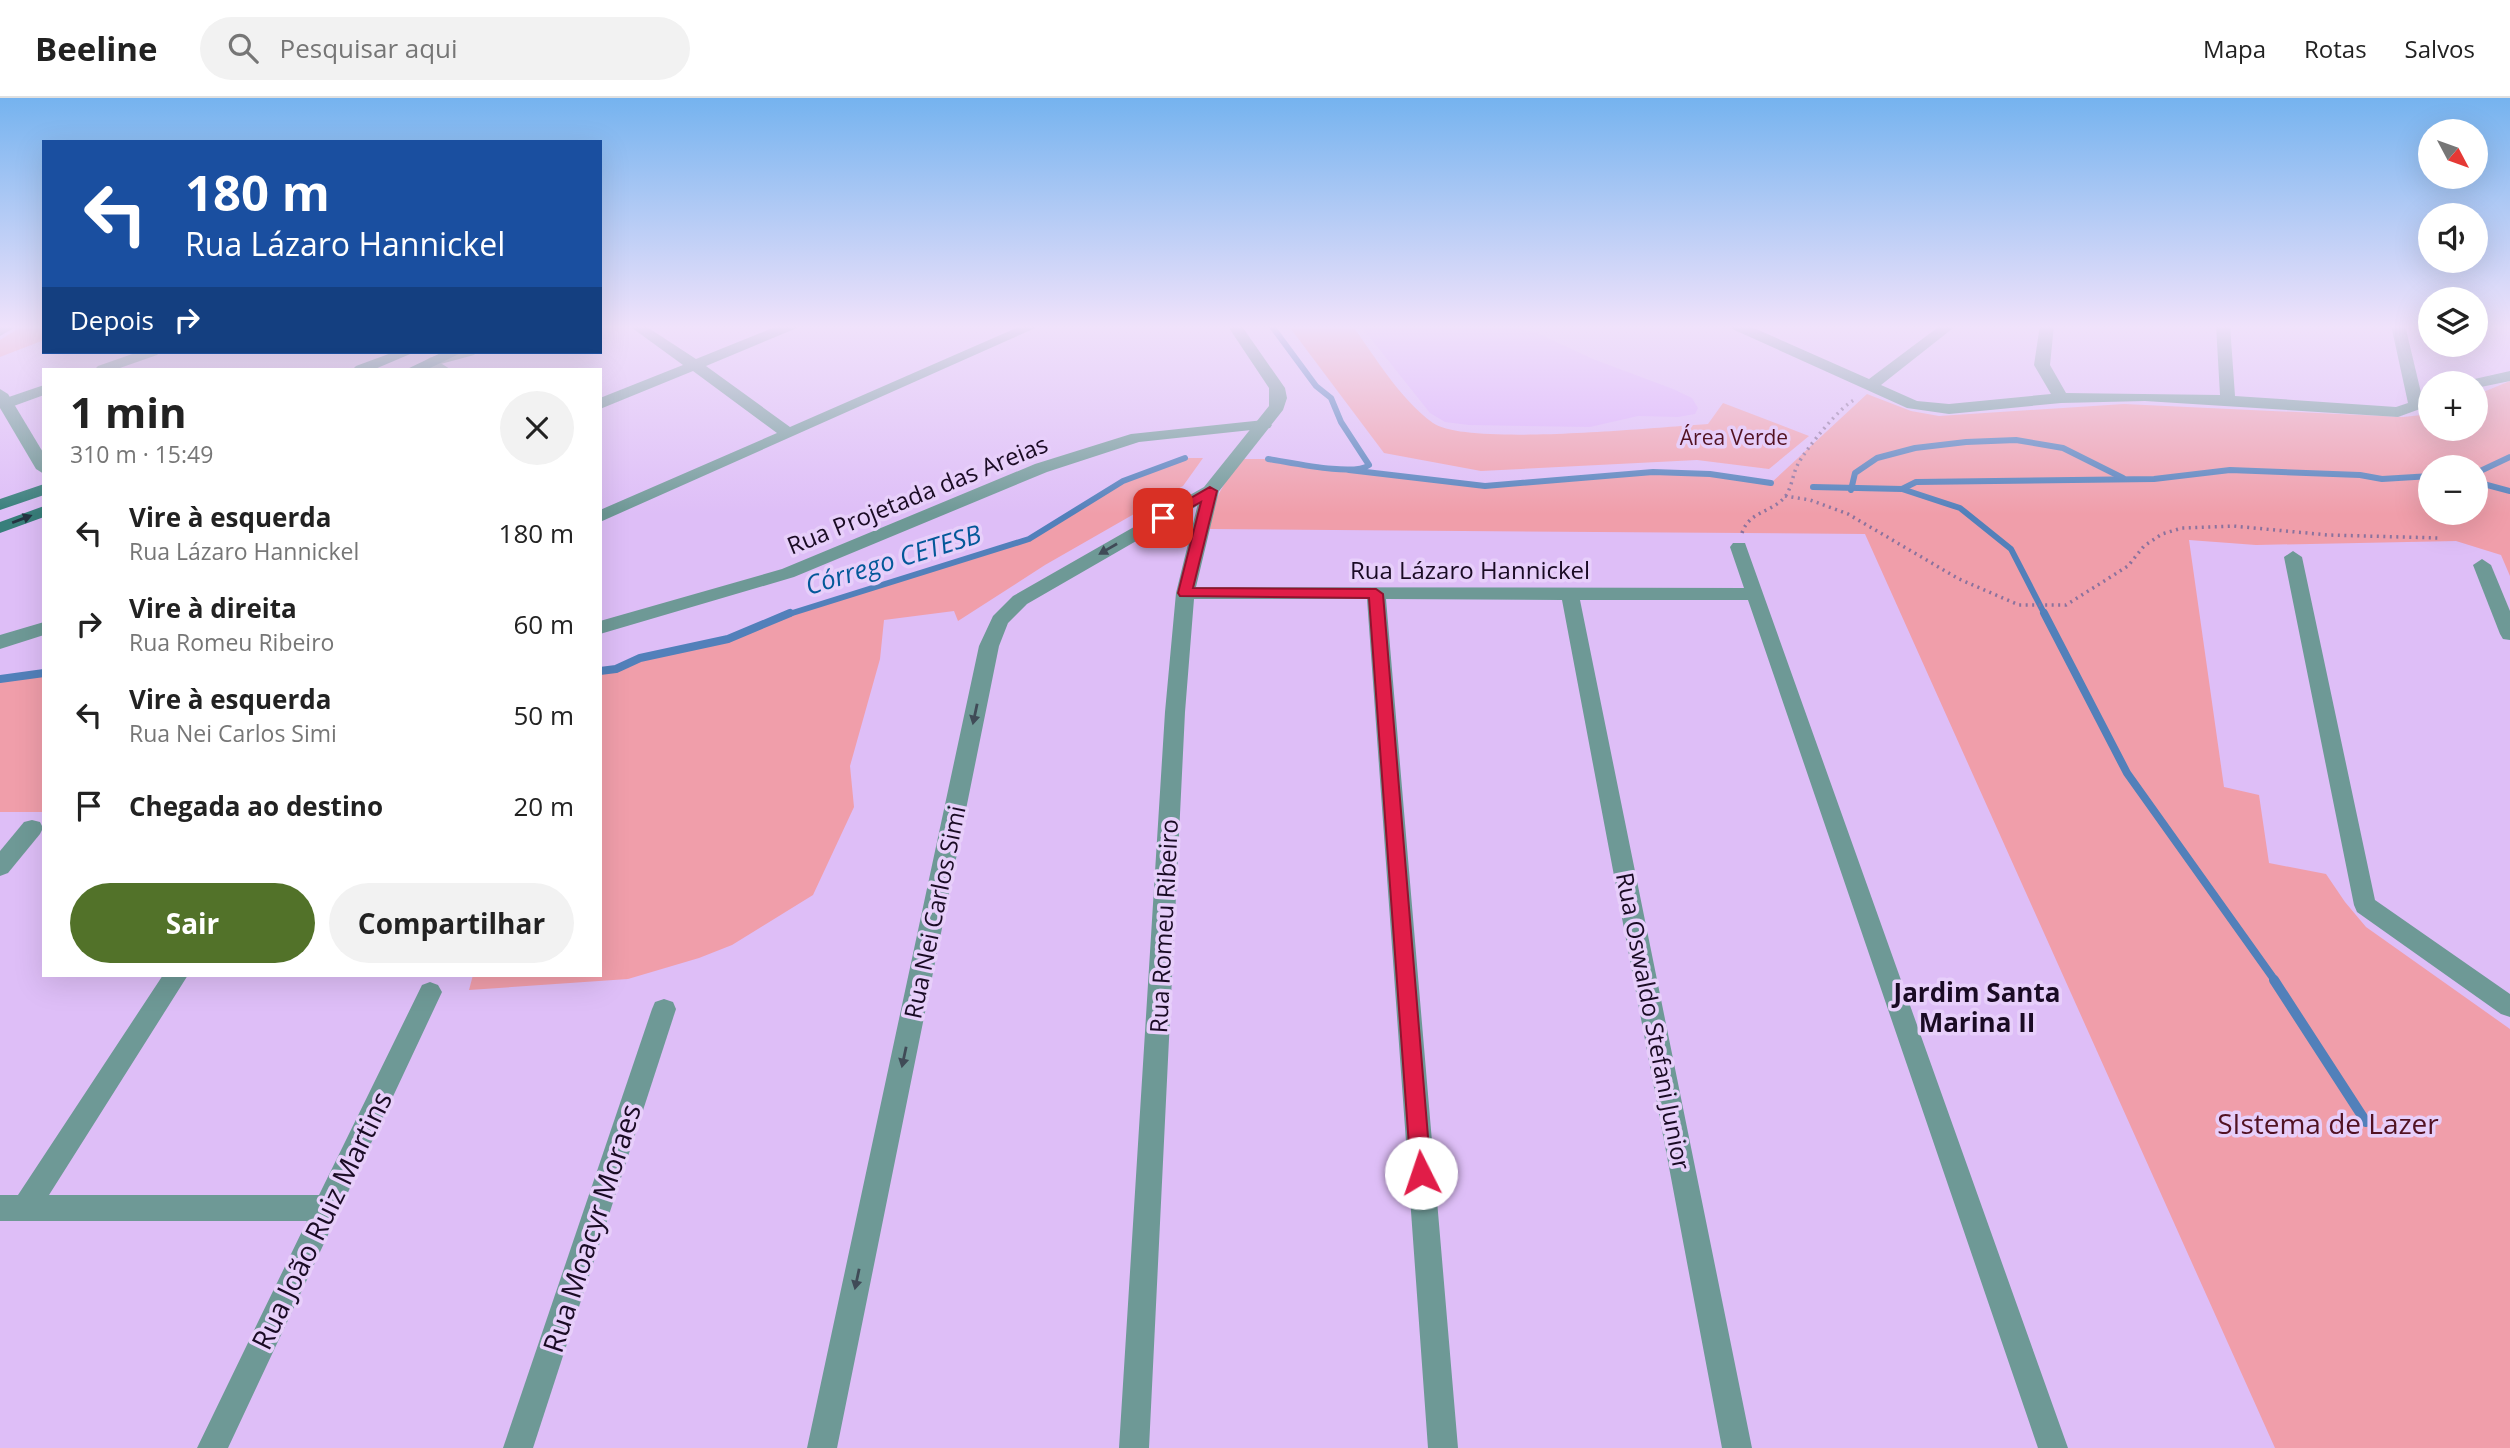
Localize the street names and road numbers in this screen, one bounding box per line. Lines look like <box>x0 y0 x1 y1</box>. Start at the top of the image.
street label: Rua Projetada das Areias <box>782 427 1052 561</box>
street label: Rua Lázaro Hannickel <box>1350 553 1590 586</box>
street label: Rua Nei Carlos Simi <box>895 803 973 1021</box>
street label: Rua Romeu Ribeiro <box>1141 818 1185 1034</box>
street label: Rua Oswaldo Stefani Junior <box>1609 869 1699 1173</box>
street label: Rua João Ruiz Martins <box>242 1084 400 1356</box>
street label: Rua Moacyr Moraes <box>533 1099 649 1357</box>

